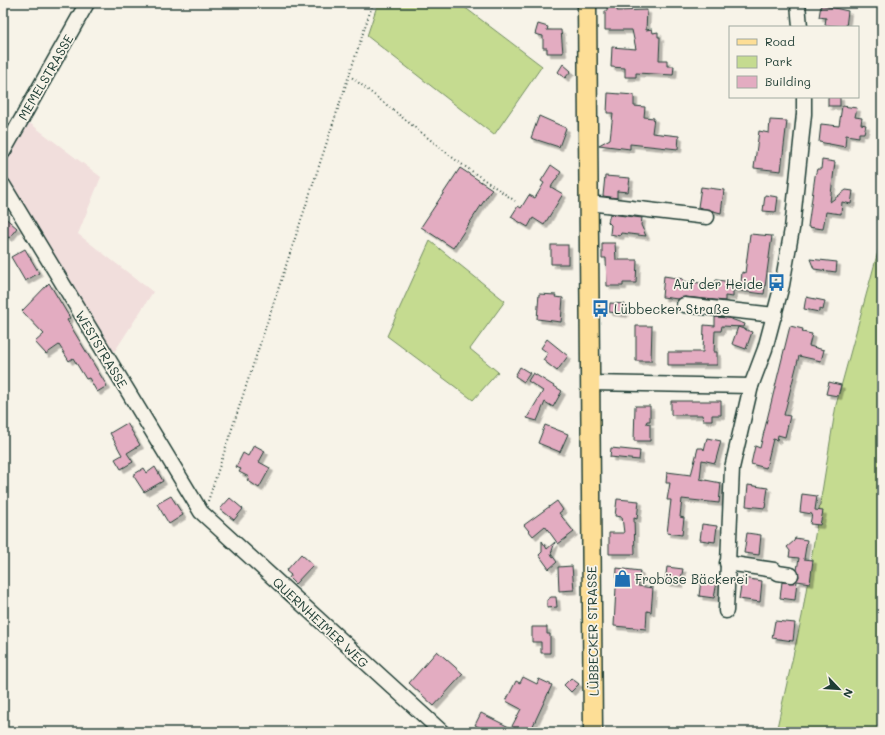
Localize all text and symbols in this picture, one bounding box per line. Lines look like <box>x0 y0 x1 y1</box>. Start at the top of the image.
legend <box>729 26 859 98</box>
street label: MEMELSTRASSE <box>14 31 76 123</box>
text: Road <box>765 33 795 49</box>
text: Park <box>765 53 792 69</box>
text: Building <box>765 73 811 89</box>
bus stop icon: Auf der Heide <box>766 273 786 293</box>
place label: Auf der Heide <box>673 275 763 292</box>
bus stop icon: Lübbecker Straße <box>591 298 611 318</box>
place label: Lübbecker Straße <box>614 300 730 317</box>
street label: WESTSTRASSE <box>72 307 132 391</box>
street label: LÜBBECKER STRASSE <box>582 566 602 696</box>
shop icon: Froböse Bäckerei <box>612 568 632 588</box>
place label: Froböse Bäckerei <box>635 570 748 587</box>
street label: QUERNHEIMER WEG <box>269 573 373 671</box>
north arrow <box>819 669 859 709</box>
text: N <box>840 686 857 700</box>

